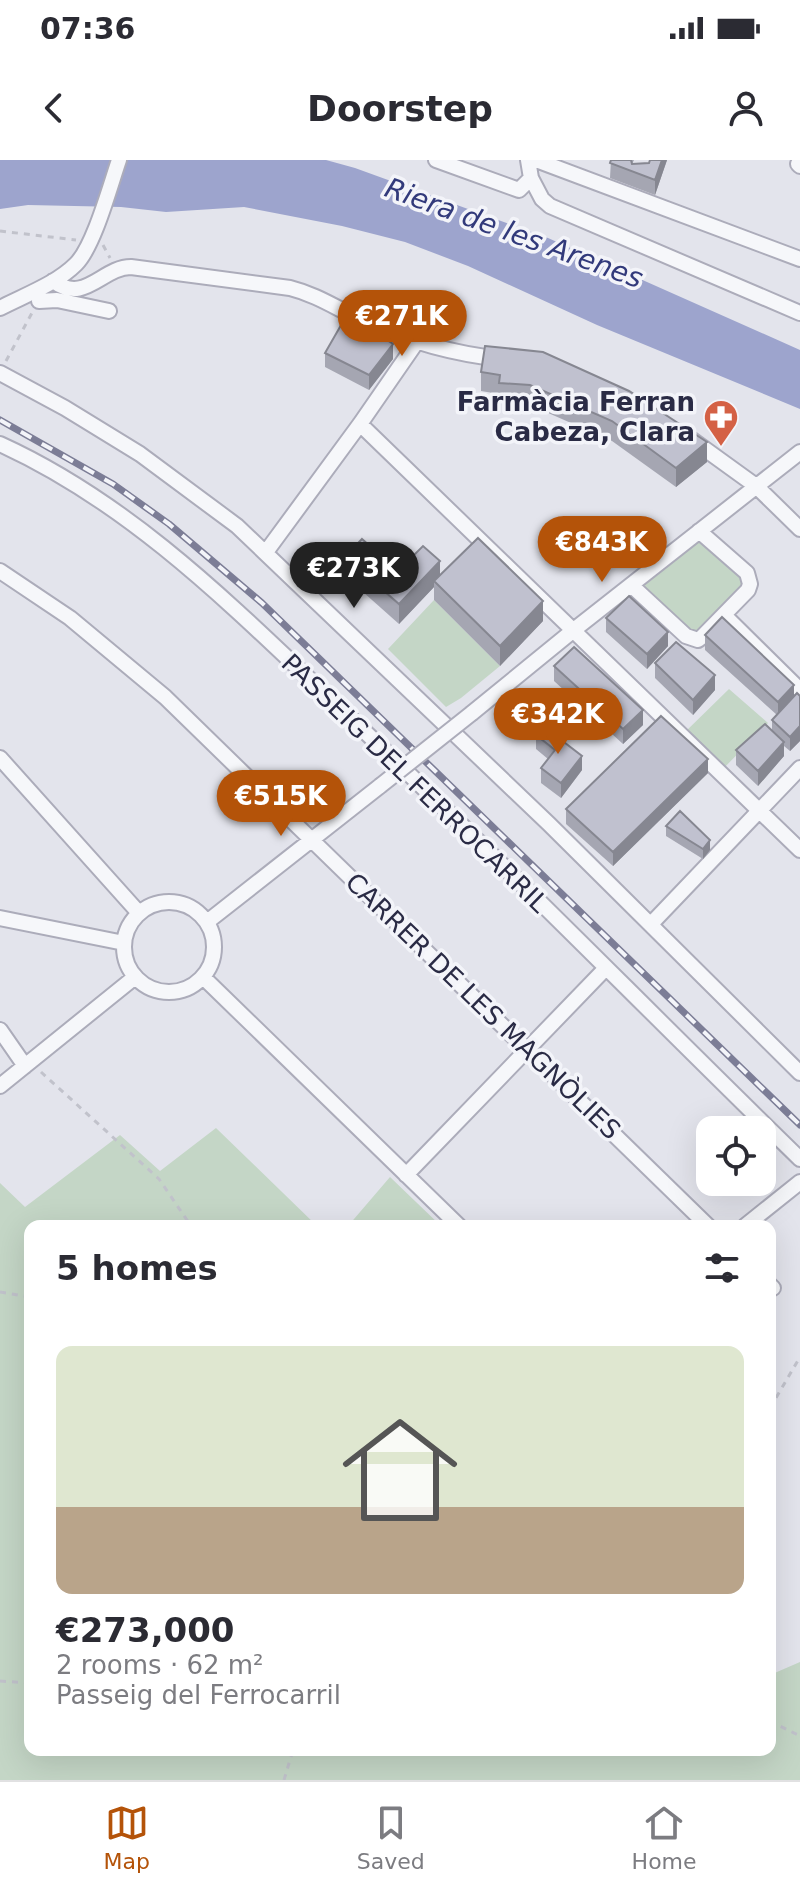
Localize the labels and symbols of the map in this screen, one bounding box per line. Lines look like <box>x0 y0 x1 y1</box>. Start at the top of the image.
water label: Riera de les Arenes <box>381 171 647 295</box>
pin: €271K <box>346 290 458 358</box>
place label: Farmàcia Ferran Cabeza, Clara <box>457 387 695 447</box>
pharmacy icon: Farmàcia Ferran Cabeza, Clara <box>702 398 740 448</box>
pin: €843K <box>546 516 658 584</box>
pin: €273K <box>298 542 410 610</box>
street label: PASSEIG DEL FERROCARRIL <box>276 648 555 919</box>
pin: €342K <box>502 688 614 756</box>
pin: €515K <box>225 770 337 838</box>
street label: CARRER DE LES MAGNÒLIES <box>339 866 627 1145</box>

